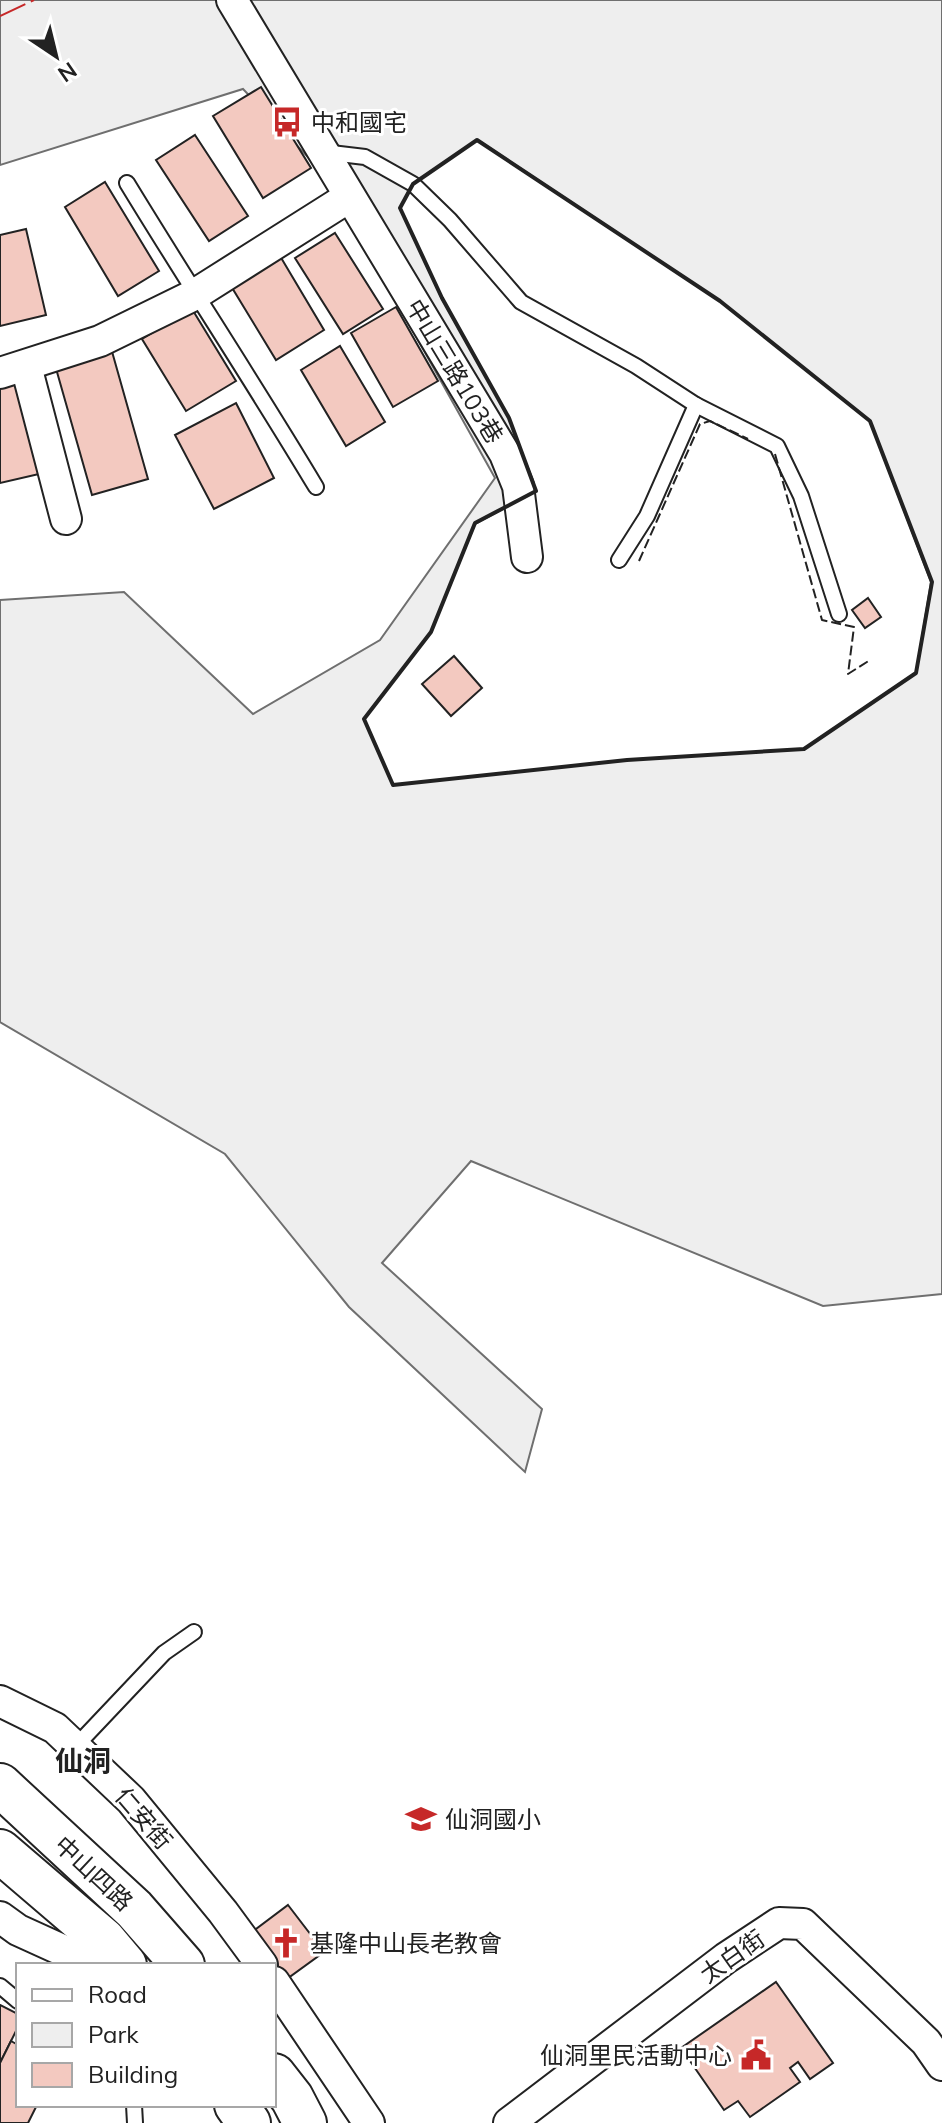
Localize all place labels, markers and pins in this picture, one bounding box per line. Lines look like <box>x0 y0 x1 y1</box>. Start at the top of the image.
bus stop icon: 中和國宅 <box>270 105 304 139</box>
place label: 中和國宅 <box>311 107 407 137</box>
school or university icon: 仙洞國小 <box>404 1802 438 1836</box>
place label: 仙洞國小 <box>445 1804 541 1834</box>
church icon: 基隆中山長老教會 <box>269 1926 303 1960</box>
place label: 基隆中山長老教會 <box>310 1928 502 1958</box>
public building icon: 仙洞里民活動中心 <box>739 2038 773 2072</box>
place label: 仙洞里民活動中心 <box>540 2040 732 2070</box>

